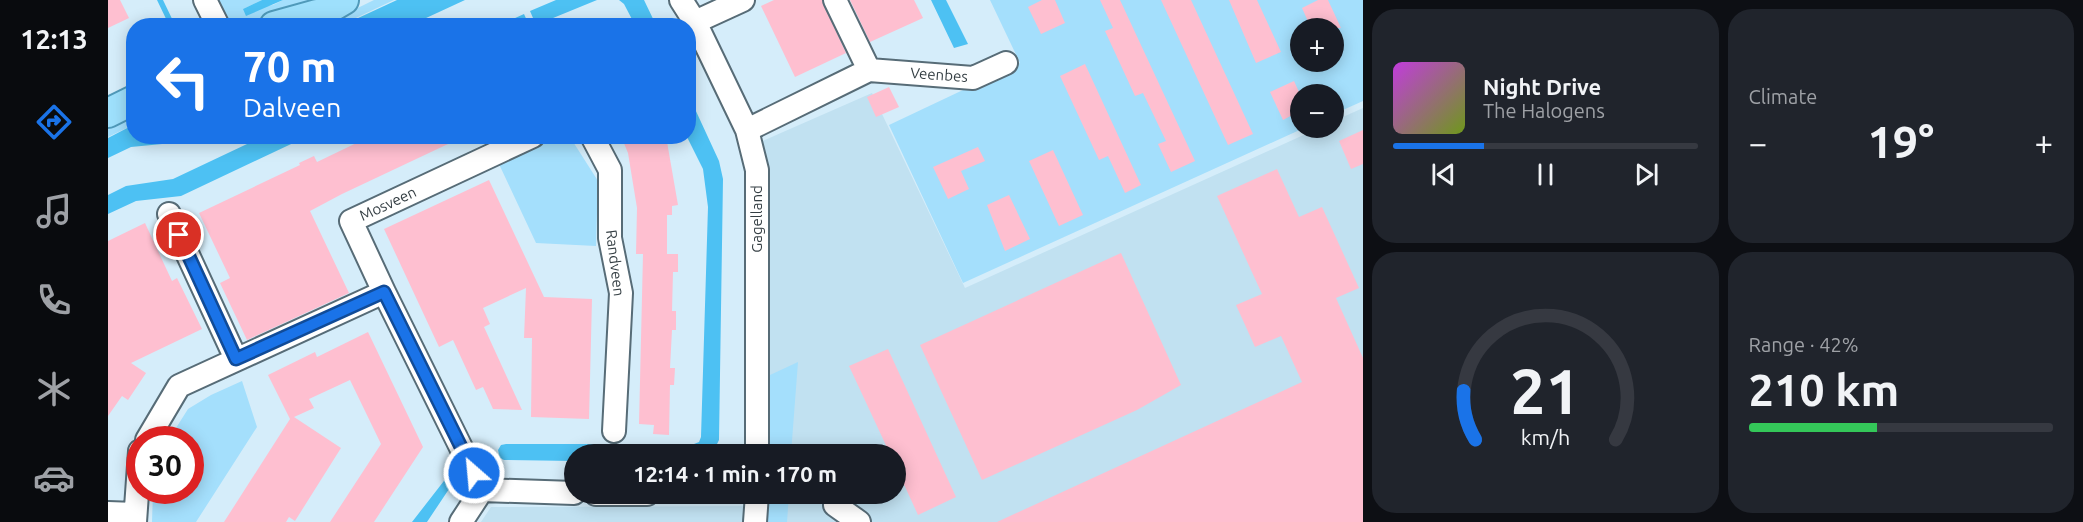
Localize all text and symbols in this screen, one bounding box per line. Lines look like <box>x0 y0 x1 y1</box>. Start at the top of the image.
map controls <box>1290 18 1344 138</box>
button: + <box>1290 18 1344 72</box>
text: 12:13 <box>20 24 88 54</box>
icon: left <box>144 42 222 120</box>
text: 70 m <box>243 43 337 90</box>
street label: Veenbes <box>910 64 968 85</box>
text: Night Drive <box>1483 74 1601 99</box>
button: − <box>1290 84 1344 138</box>
text: Climate <box>1749 85 1817 108</box>
text: Dalveen <box>243 92 341 122</box>
text: The Halogens <box>1483 99 1605 122</box>
icon: directions <box>33 101 75 143</box>
text: 19° <box>1867 116 1934 167</box>
text: − <box>1749 124 1767 161</box>
text: + <box>2034 124 2053 161</box>
icon: previous <box>1427 158 1460 191</box>
icon: pause <box>1529 158 1562 191</box>
icon: next <box>1630 158 1663 191</box>
street label: Mosveen <box>357 183 419 224</box>
street label: Gagelland <box>748 185 765 253</box>
icon: music <box>33 190 75 232</box>
pin <box>153 209 204 260</box>
icon: arrive <box>162 218 195 251</box>
street label: Randveen <box>603 229 628 297</box>
icon: phone <box>33 279 75 321</box>
text: Range · 42% <box>1749 333 1859 356</box>
text: 21 <box>1510 356 1580 426</box>
text: 210 km <box>1749 364 1899 415</box>
icon: climate <box>33 368 75 410</box>
text: km/h <box>1520 425 1570 449</box>
speed limit sign: 30 <box>126 426 204 504</box>
position arrow <box>442 441 506 505</box>
icon: car <box>33 457 75 499</box>
text: 12:14 · 1 min · 170 m <box>633 461 837 486</box>

